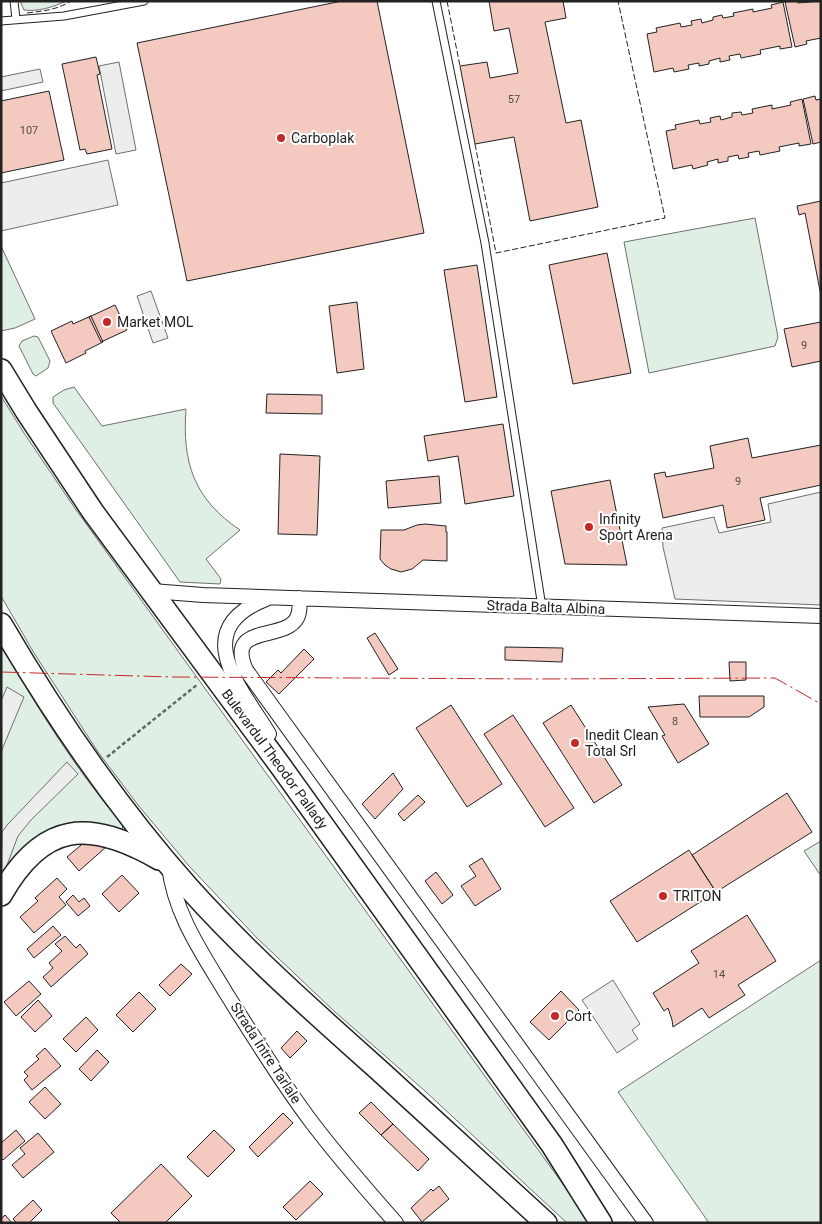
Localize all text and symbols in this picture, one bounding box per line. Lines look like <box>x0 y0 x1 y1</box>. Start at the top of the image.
house number: 57 <box>508 93 520 106</box>
house number: 107 <box>20 124 38 137</box>
place label: Carboplak <box>291 130 355 146</box>
marker: Carboplak <box>275 132 287 144</box>
place label: Market MOL <box>117 314 194 330</box>
marker: Market MOL <box>101 316 113 328</box>
house number: 9 <box>801 339 807 352</box>
house number: 9 <box>735 475 741 488</box>
place label: Infinity Sport Arena <box>599 511 673 543</box>
marker: Infinity Sport Arena <box>583 521 595 533</box>
street label: Strada Balta Albina <box>486 597 606 617</box>
street label: Bulevardul Theodor Pallady <box>218 686 331 833</box>
house number: 8 <box>672 715 678 728</box>
place label: Inedit Clean Total Srl <box>585 727 659 759</box>
marker: Inedit Clean Total Srl <box>569 737 581 749</box>
place label: TRITON <box>673 888 721 904</box>
marker: TRITON <box>657 890 669 902</box>
house number: 14 <box>713 968 725 981</box>
street label: Strada Între Tarlale <box>227 999 305 1106</box>
place label: Cort <box>565 1008 592 1024</box>
marker: Cort <box>549 1010 561 1022</box>

